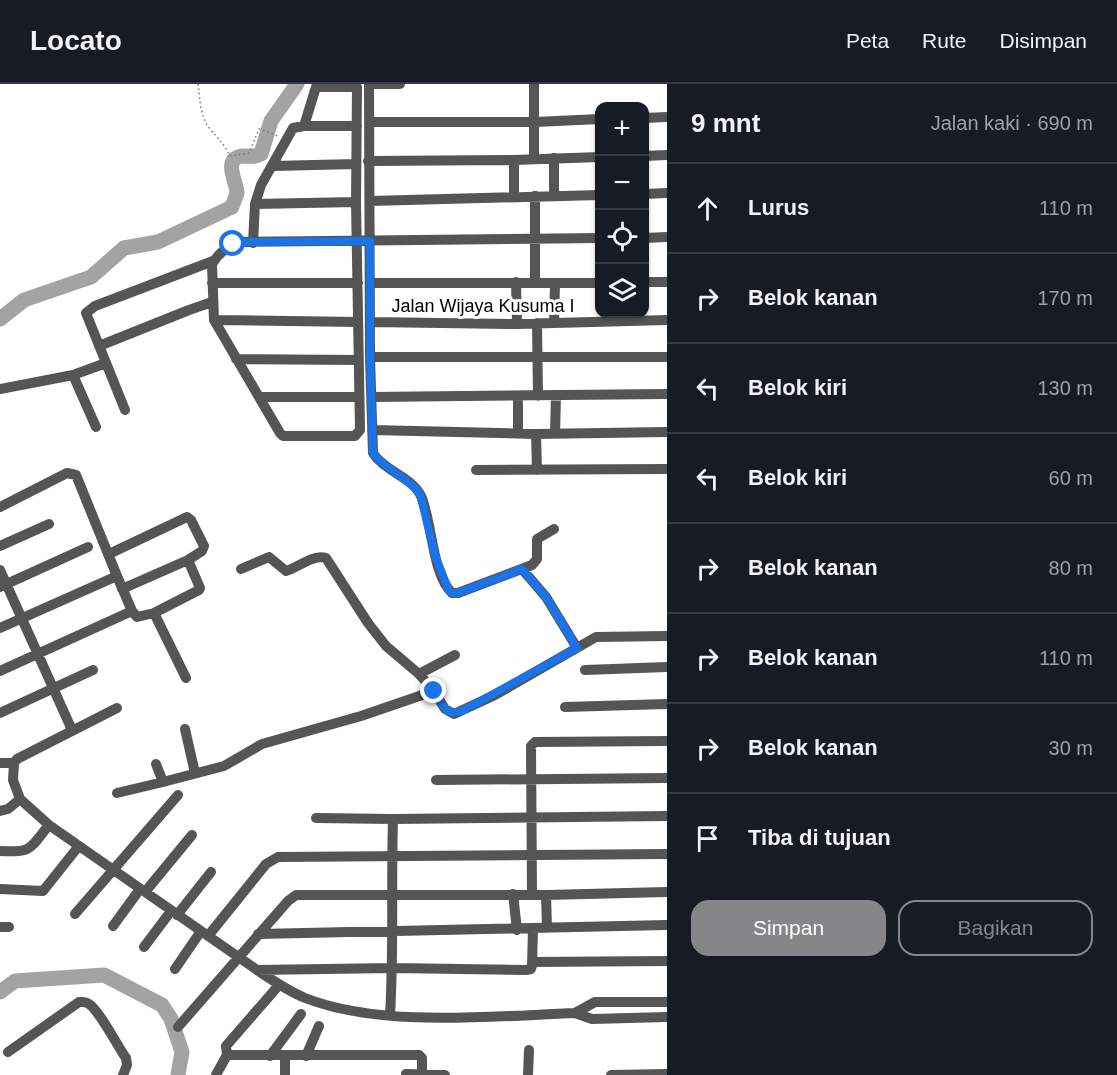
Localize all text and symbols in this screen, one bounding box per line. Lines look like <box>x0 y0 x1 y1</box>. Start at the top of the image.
text: Locato <box>30 25 122 56</box>
text: Peta <box>846 29 889 52</box>
text: Rute <box>922 29 966 52</box>
text: Disimpan <box>999 29 1087 52</box>
map controls <box>595 102 649 318</box>
button: + <box>595 102 649 156</box>
text: 9 mnt <box>691 108 760 138</box>
text: Jalan kaki · 690 m <box>931 112 1093 134</box>
button: − <box>595 156 649 210</box>
icon: ahead <box>691 192 724 225</box>
text: Lurus <box>748 195 809 220</box>
text: 110 m <box>1039 197 1093 219</box>
button: locate <box>595 210 649 264</box>
route start <box>219 230 245 256</box>
button: layers <box>595 264 649 318</box>
icon: right <box>691 282 724 315</box>
text: Belok kanan <box>748 285 878 310</box>
text: 170 m <box>1037 287 1093 309</box>
street label: Jalan Wijaya Kusuma I <box>391 296 575 316</box>
icon: left <box>691 372 724 405</box>
text: Belok kiri <box>748 375 847 400</box>
text: 130 m <box>1037 377 1093 399</box>
icon: left <box>691 462 724 495</box>
text: Belok kiri <box>748 465 847 490</box>
text: 60 m <box>1049 467 1093 489</box>
icon: right <box>691 552 724 585</box>
text: Belok kanan <box>748 555 878 580</box>
text: 80 m <box>1049 557 1093 579</box>
icon: right <box>691 642 724 675</box>
text: Belok kanan <box>748 645 878 670</box>
text: 110 m <box>1039 647 1093 669</box>
route end <box>420 677 446 703</box>
icon: right <box>691 732 724 765</box>
text: Belok kanan <box>748 735 878 760</box>
text: 30 m <box>1049 737 1093 759</box>
icon: arrive <box>691 822 724 855</box>
text: Tiba di tujuan <box>748 825 891 850</box>
button: Simpan <box>691 900 886 956</box>
button: Bagikan <box>898 900 1093 956</box>

